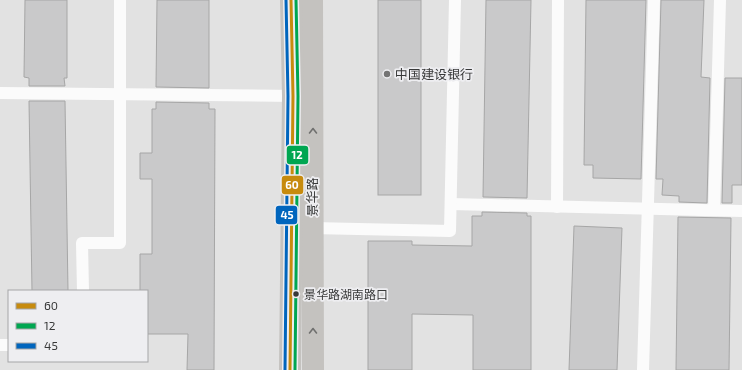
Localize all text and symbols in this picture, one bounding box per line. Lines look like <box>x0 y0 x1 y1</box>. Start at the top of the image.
place label: 中国建设银行 <box>395 66 473 82</box>
marker: 中国建设银行 <box>382 69 392 79</box>
one-way arrow <box>309 128 317 134</box>
line badge: 12 <box>286 145 309 165</box>
text: 12 <box>291 148 303 161</box>
line badge: 60 <box>281 175 304 195</box>
street label: 景华路 <box>304 177 320 217</box>
text: 60 <box>285 178 299 191</box>
line badge: 45 <box>275 205 298 225</box>
text: 45 <box>280 208 294 221</box>
place label: 景华路湖南路口 <box>304 287 388 301</box>
marker: 景华路湖南路口 <box>291 289 301 299</box>
legend <box>8 290 148 362</box>
text: 60 <box>44 298 58 312</box>
text: 12 <box>44 318 56 332</box>
one-way arrow <box>309 328 317 334</box>
text: 45 <box>44 338 58 352</box>

